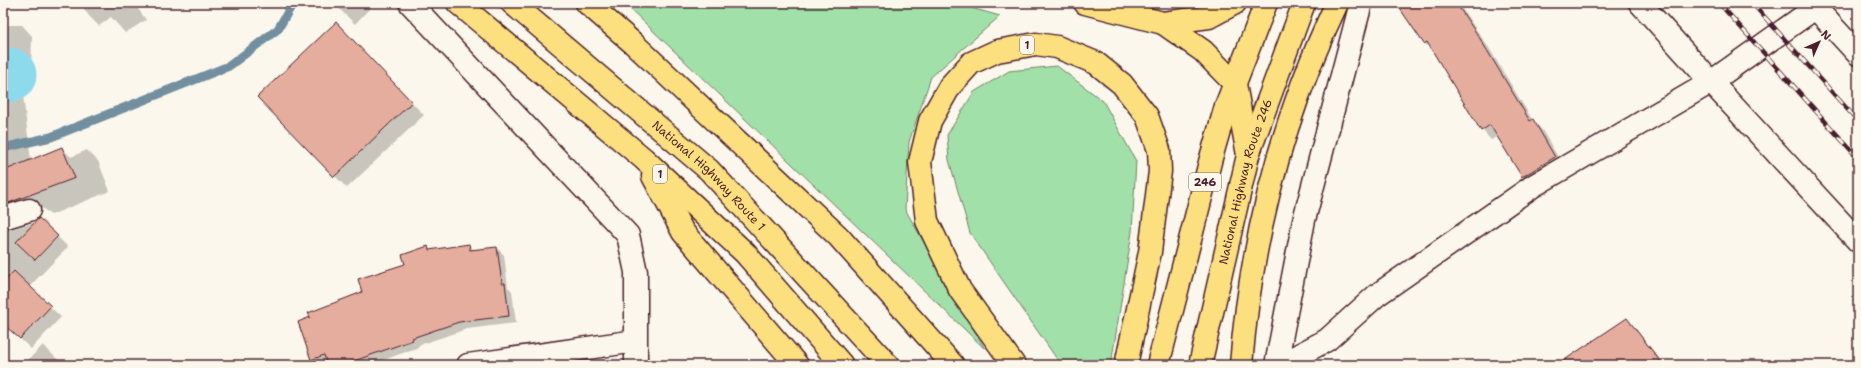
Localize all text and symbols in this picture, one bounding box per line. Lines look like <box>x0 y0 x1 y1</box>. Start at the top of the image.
north arrow <box>1799 22 1839 62</box>
text: N <box>1817 27 1834 44</box>
road number: 1 <box>1020 36 1034 54</box>
street label: National Highway Route 246 <box>1215 97 1276 266</box>
street label: National Highway Route 1 <box>649 117 769 234</box>
road number: 1 <box>653 165 667 183</box>
road number: 246 <box>1189 173 1221 191</box>

